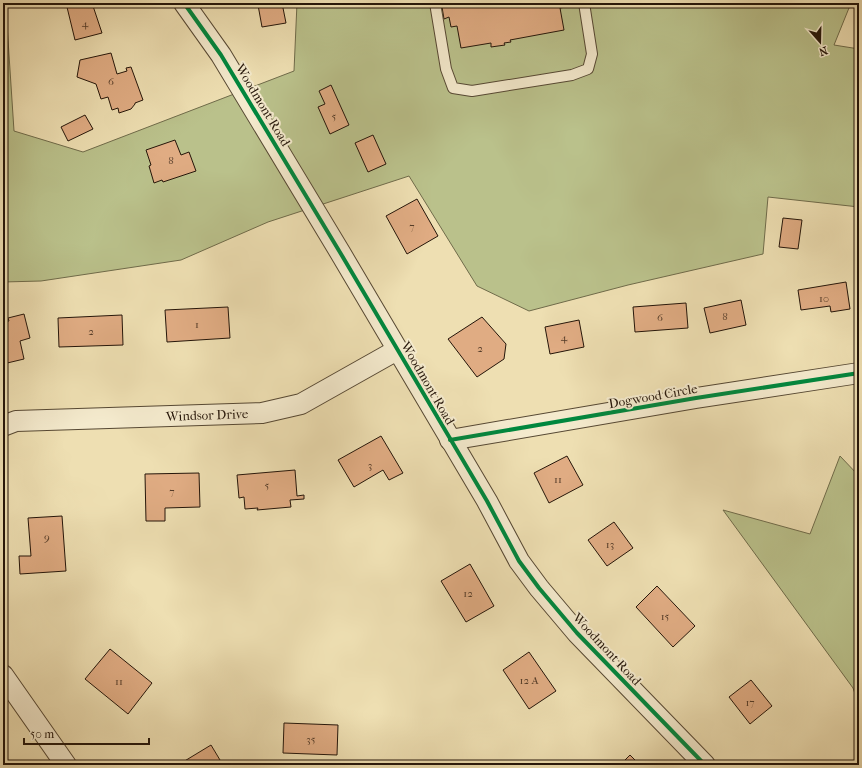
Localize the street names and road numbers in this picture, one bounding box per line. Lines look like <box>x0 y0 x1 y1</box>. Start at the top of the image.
street label: Woodmont Road <box>232 60 294 150</box>
street label: Woodmont Road <box>398 338 458 428</box>
street label: Dogwood Circle <box>607 381 699 411</box>
street label: Windsor Drive <box>165 406 249 424</box>
street label: Woodmont Road <box>569 609 645 689</box>

